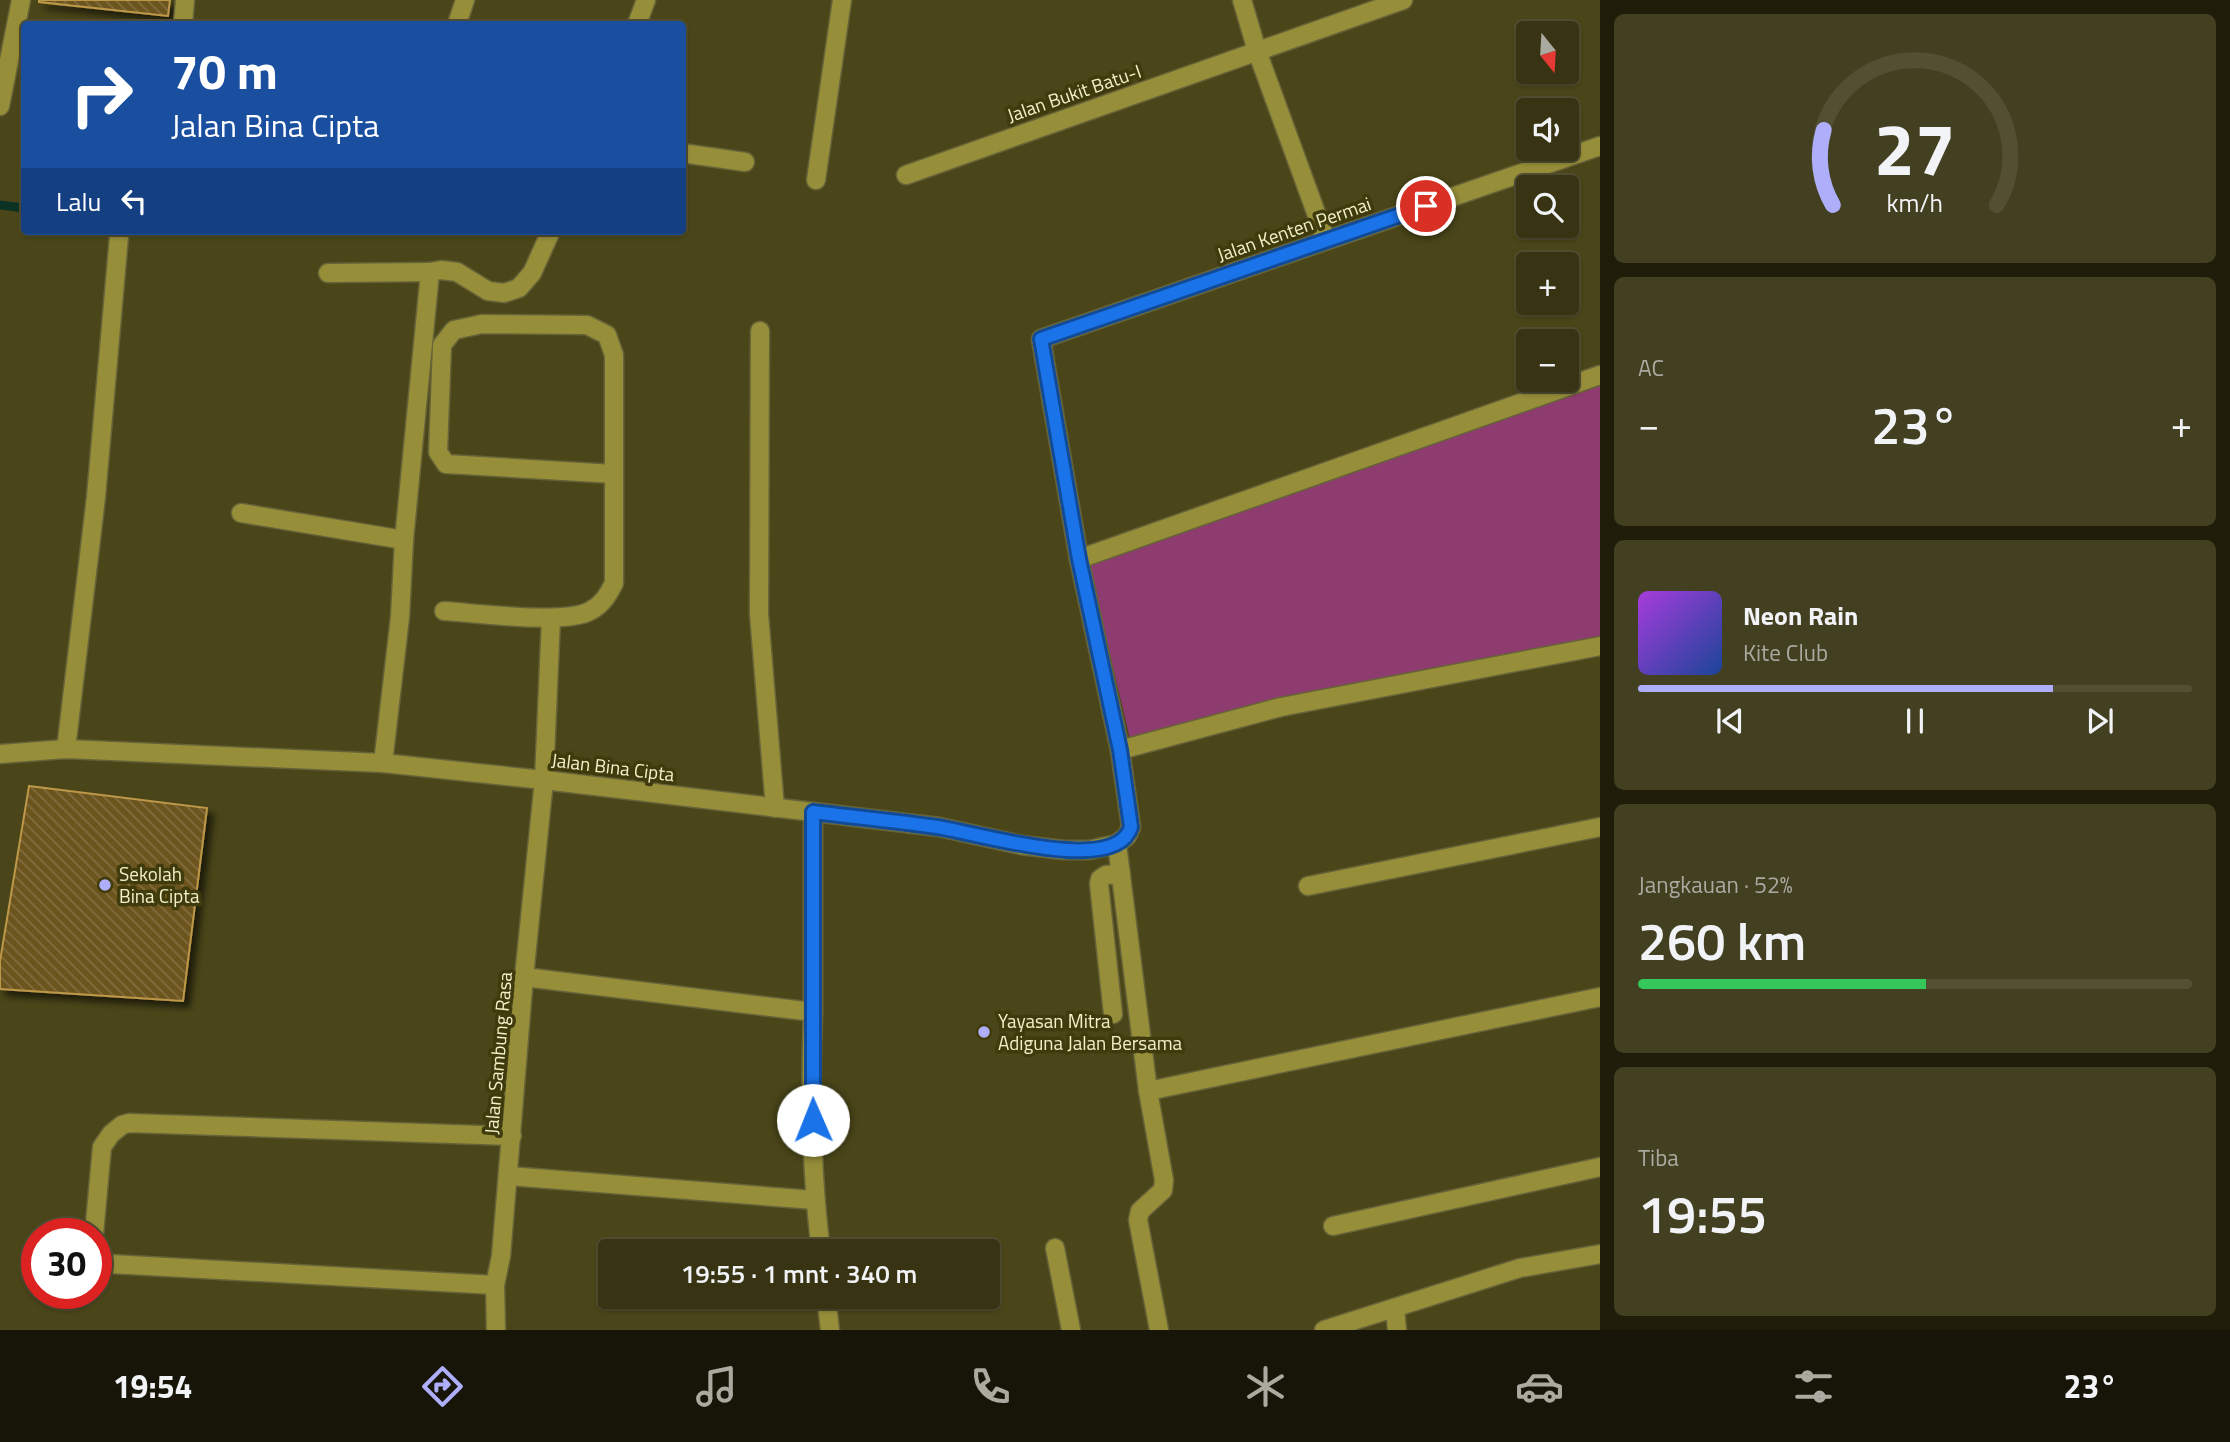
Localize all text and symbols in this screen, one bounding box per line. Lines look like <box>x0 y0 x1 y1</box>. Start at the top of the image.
north arrow <box>1516 21 1578 84</box>
map controls <box>1516 21 1579 392</box>
text: 70 m <box>171 33 278 108</box>
icon: right <box>56 49 147 140</box>
street label: Jalan Bukit Batu-I <box>1003 56 1145 129</box>
text: 27 <box>1874 93 1956 203</box>
button: sound <box>1516 98 1579 161</box>
text: Jalan Bina Cipta <box>171 101 379 149</box>
button: search <box>1516 175 1579 238</box>
pin <box>1396 176 1456 236</box>
text: Lalu <box>56 182 101 221</box>
icon: left <box>115 182 153 220</box>
text: km/h <box>1887 183 1943 221</box>
icon: arrive <box>1407 187 1445 225</box>
street label: Jalan Kenten Permai <box>1213 189 1375 268</box>
button: + <box>1516 252 1579 315</box>
button: − <box>1516 329 1579 392</box>
text: AC <box>1638 350 1664 385</box>
text: 23° <box>1871 385 1959 464</box>
text: − <box>1638 395 1659 453</box>
text: + <box>2171 395 2192 453</box>
text: Neon Rain <box>1743 596 1858 635</box>
text: Kite Club <box>1743 635 1828 670</box>
icon: previous <box>1711 702 1749 740</box>
icon: pause <box>1896 702 1934 740</box>
icon: next <box>2081 702 2119 740</box>
street label: Jalan Bina Cipta <box>550 745 677 788</box>
place label: Sekolah Bina Cipta <box>119 859 200 910</box>
text: Jangkauan · 52% <box>1638 867 1793 902</box>
marker: Sekolah Bina Cipta <box>97 877 113 893</box>
text: 260 km <box>1638 901 1806 980</box>
street label: Jalan Sambung Rasa <box>476 970 519 1135</box>
place label: Yayasan Mitra Adiguna Jalan Bersama <box>998 1006 1183 1057</box>
marker: Yayasan Mitra Adiguna Jalan Bersama <box>976 1024 992 1040</box>
position arrow <box>776 1083 850 1157</box>
text: Tiba <box>1638 1140 1679 1175</box>
text: 19:55 <box>1638 1174 1767 1253</box>
speed limit sign: 30 <box>21 1218 112 1309</box>
text: 19:55 · 1 mnt · 340 m <box>681 1254 917 1293</box>
text: 19:54 <box>113 1362 193 1410</box>
icon: directions <box>418 1362 467 1411</box>
icon: music <box>692 1362 741 1411</box>
icon: phone <box>966 1362 1015 1411</box>
icon: climate <box>1241 1362 1290 1411</box>
icon: car <box>1515 1362 1564 1411</box>
icon: filters <box>1789 1362 1838 1411</box>
text: 23° <box>2063 1362 2117 1410</box>

